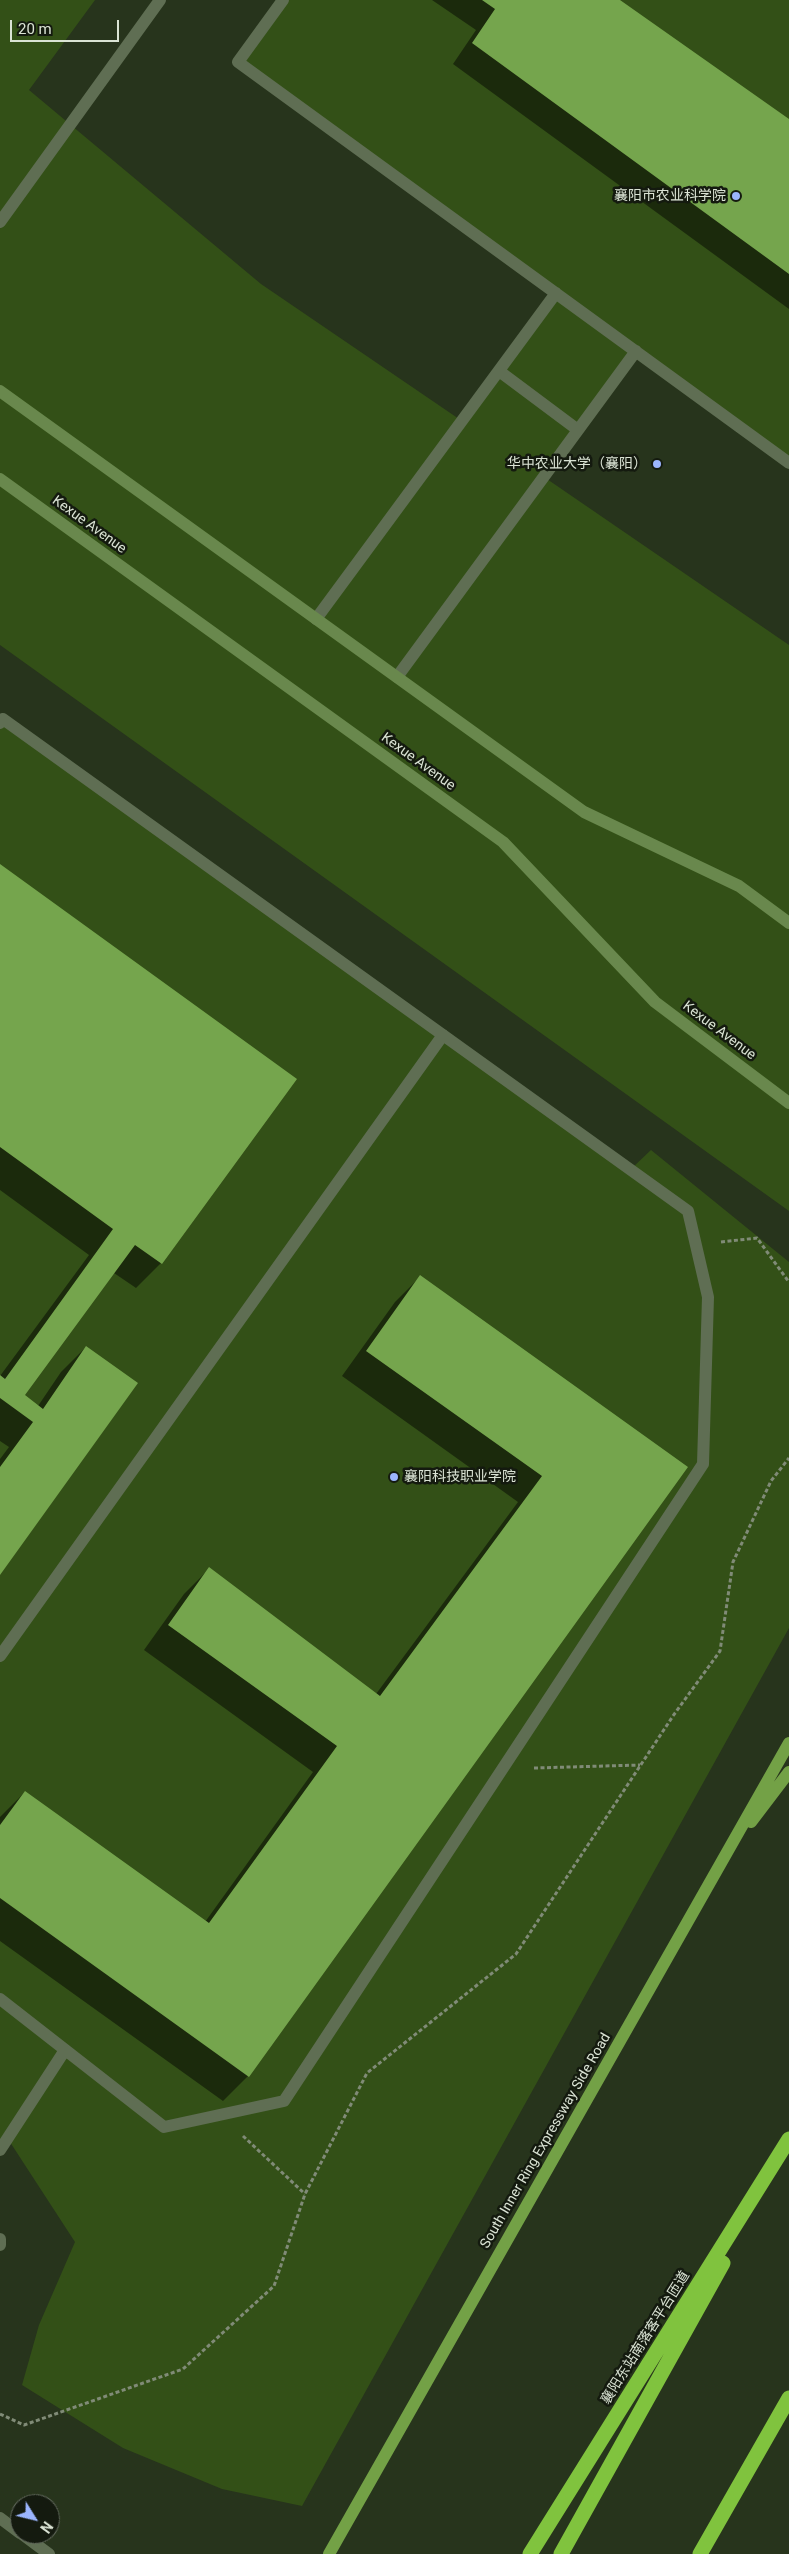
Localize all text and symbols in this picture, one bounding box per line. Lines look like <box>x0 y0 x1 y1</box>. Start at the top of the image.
scale bar <box>12 10 121 42</box>
text: 20 m <box>18 20 52 38</box>
place label: 襄阳市农业科学院 <box>614 188 726 204</box>
marker: 襄阳市农业科学院 <box>730 190 742 202</box>
place label: 华中农业大学（襄阳） <box>507 456 647 472</box>
marker: 华中农业大学（襄阳） <box>651 458 663 470</box>
street label: Kexue Avenue <box>49 493 129 557</box>
street label: Kexue Avenue <box>378 730 458 794</box>
street label: Kexue Avenue <box>679 998 759 1064</box>
place label: 襄阳科技职业学院 <box>404 1469 516 1485</box>
marker: 襄阳科技职业学院 <box>388 1471 400 1483</box>
street label: South Inner Ring Expressway Side Road <box>477 2030 615 2252</box>
street label: 襄阳东站南落客平台匝道 <box>598 2268 694 2408</box>
north arrow <box>10 2494 60 2544</box>
text: N <box>37 2519 56 2536</box>

